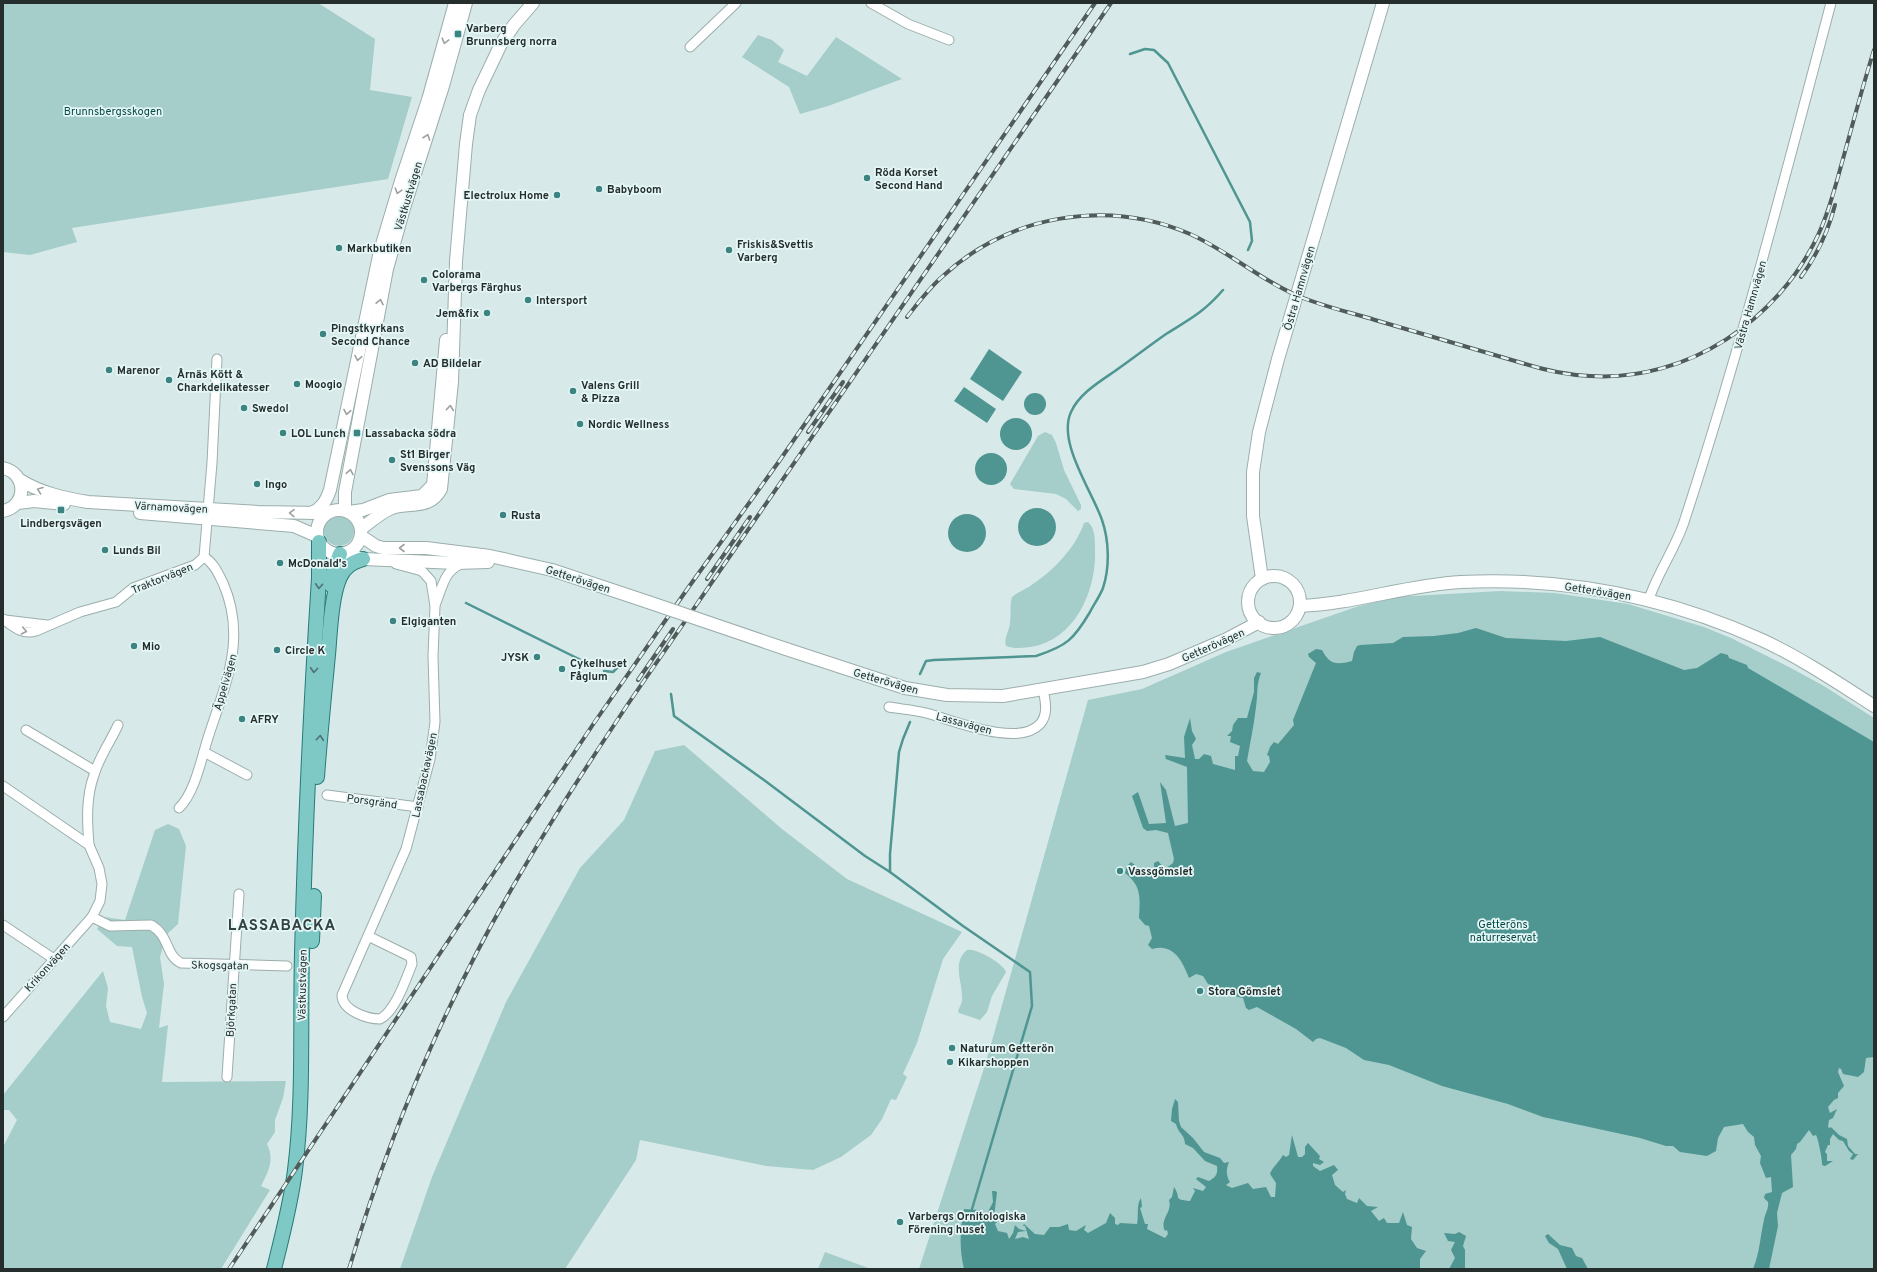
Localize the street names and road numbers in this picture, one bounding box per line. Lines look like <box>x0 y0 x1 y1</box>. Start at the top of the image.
street label: Västkustvägen <box>392 160 426 233</box>
street label: Östra Hamnvägen <box>1280 244 1319 332</box>
street label: Västra Hamnvägen <box>1732 259 1770 351</box>
street label: Värnamovägen <box>134 499 208 517</box>
street label: Traktorvägen <box>130 560 195 598</box>
street label: Getterövägen <box>543 563 612 597</box>
street label: Getterövägen <box>1563 580 1632 604</box>
street label: Getterövägen <box>1180 626 1247 666</box>
street label: Äppelvägen <box>210 652 241 712</box>
street label: Getterövägen <box>851 666 920 698</box>
street label: Lassavägen <box>934 710 993 738</box>
street label: Lassabackavägen <box>409 731 441 819</box>
street label: Porsgränd <box>346 792 398 812</box>
street label: Krikonvägen <box>22 940 74 995</box>
street label: Västkustvägen <box>295 949 311 1021</box>
street label: Skogsgatan <box>191 958 249 974</box>
street label: Björkgatan <box>224 983 240 1037</box>

